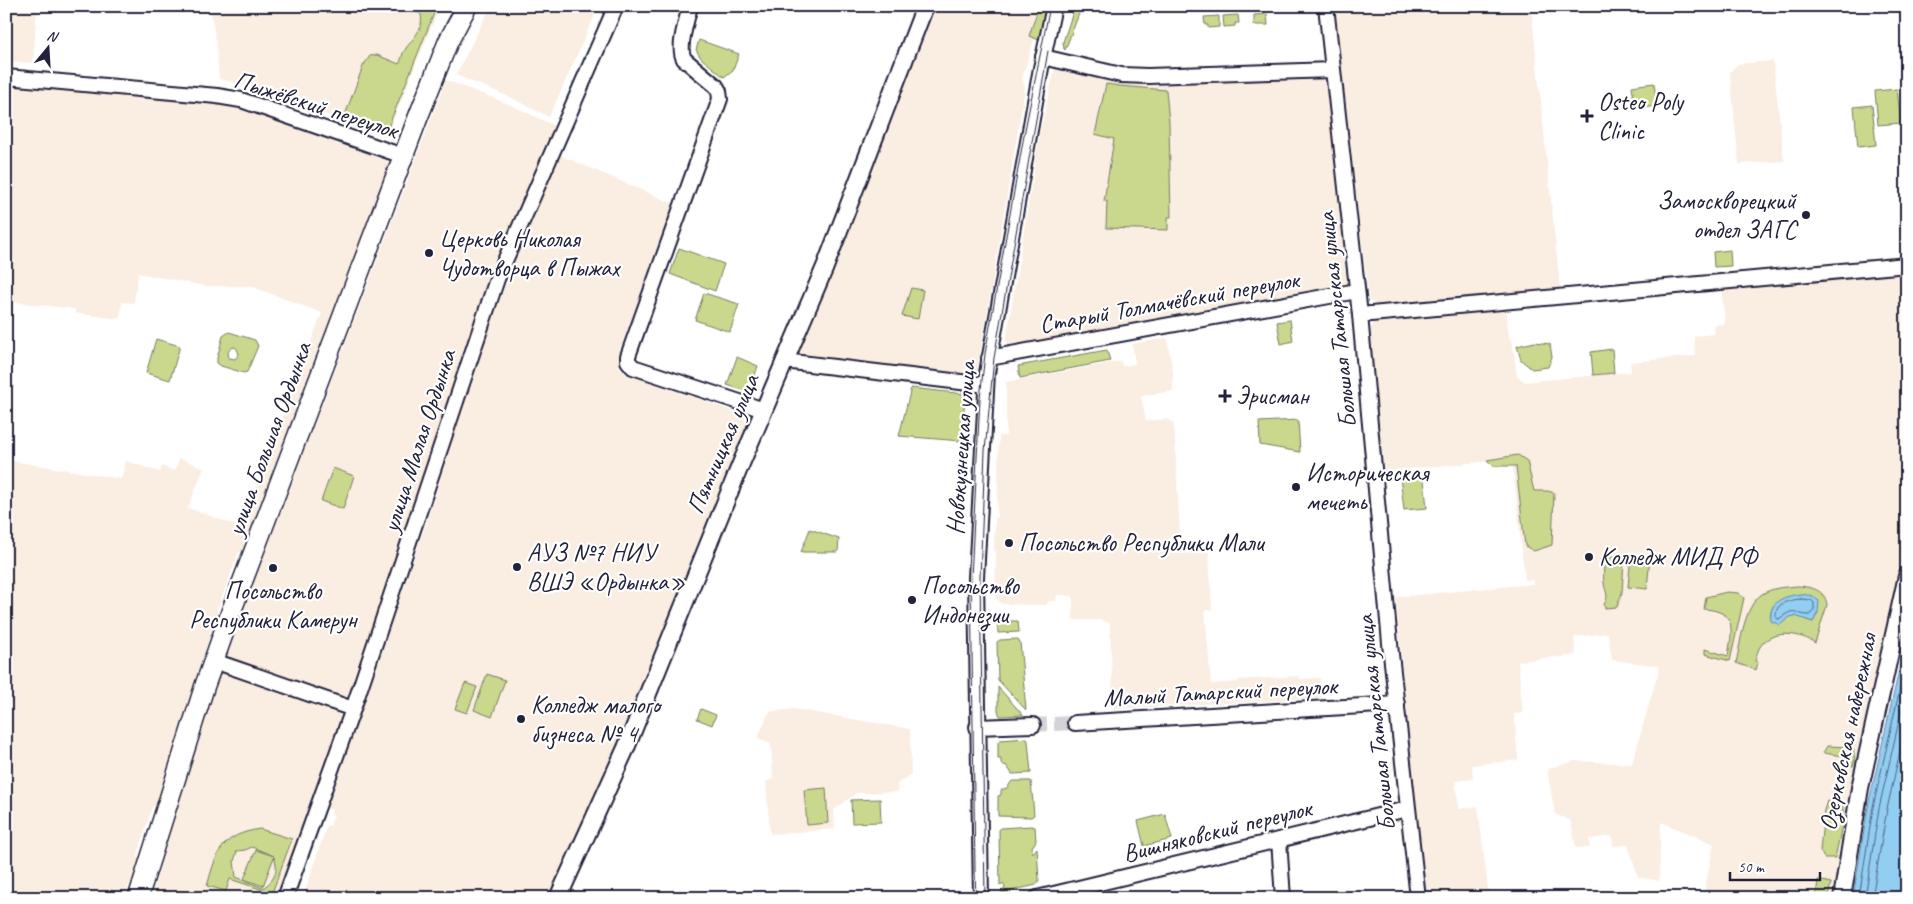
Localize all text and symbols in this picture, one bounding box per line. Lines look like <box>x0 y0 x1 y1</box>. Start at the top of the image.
north arrow <box>22 22 72 72</box>
text: N <box>45 27 61 46</box>
street label: Пыжёвский переулок <box>230 63 405 147</box>
place label: Osteo Poly Clinic <box>1598 86 1685 147</box>
marker: Osteo Poly Clinic <box>1580 109 1594 123</box>
place label: Замоскворецкий отдел ЗАГС <box>1657 185 1799 246</box>
street label: Большая Татарская улица <box>1310 208 1364 430</box>
marker: Замоскворецкий отдел ЗАГС <box>1800 209 1812 221</box>
place label: Церковь Николая Чудотворца в Пыжах <box>439 223 622 284</box>
marker: Церковь Николая Чудотворца в Пыжах <box>423 247 435 259</box>
street label: Старый Толмачёвский переулок <box>1037 263 1304 341</box>
street label: улица Большая Ордынка <box>218 336 320 542</box>
street label: улица Малая Ордынка <box>374 344 464 538</box>
street label: Новокузнецкая улица <box>939 357 983 536</box>
street label: Пятницкая улица <box>679 368 768 519</box>
place label: Эрисман <box>1236 380 1310 412</box>
marker: Эрисман <box>1218 389 1232 403</box>
place label: Историческая мечеть <box>1306 457 1431 518</box>
marker: Историческая мечеть <box>1290 481 1302 493</box>
place label: Посольство Республики Мали <box>1019 527 1265 559</box>
place label: АУЗ №7 НИУ ВШЭ «Ордынка» <box>527 537 686 598</box>
marker: Посольство Республики Мали <box>1003 537 1015 549</box>
place label: Колледж МИД РФ <box>1599 541 1759 573</box>
marker: Колледж МИД РФ <box>1583 551 1595 563</box>
marker: АУЗ №7 НИУ ВШЭ «Ордынка» <box>511 561 523 573</box>
marker: Посольство Республики Камерун <box>267 562 279 574</box>
place label: Посольство Индонезии <box>922 570 1020 632</box>
place label: Посольство Республики Камерун <box>189 575 359 636</box>
marker: Посольство Индонезии <box>906 594 918 606</box>
street label: Большая Татарская улица <box>1349 611 1403 833</box>
street label: Озерковская набережная <box>1812 628 1886 834</box>
street label: Малый Татарский переулок <box>1102 670 1340 714</box>
place label: Колледж малого бизнеса № 4 <box>531 689 663 750</box>
marker: Колледж малого бизнеса № 4 <box>515 713 527 725</box>
street label: Вишняковский переулок <box>1119 791 1317 870</box>
scale bar <box>1730 849 1820 881</box>
text: 50 m <box>1738 858 1765 877</box>

